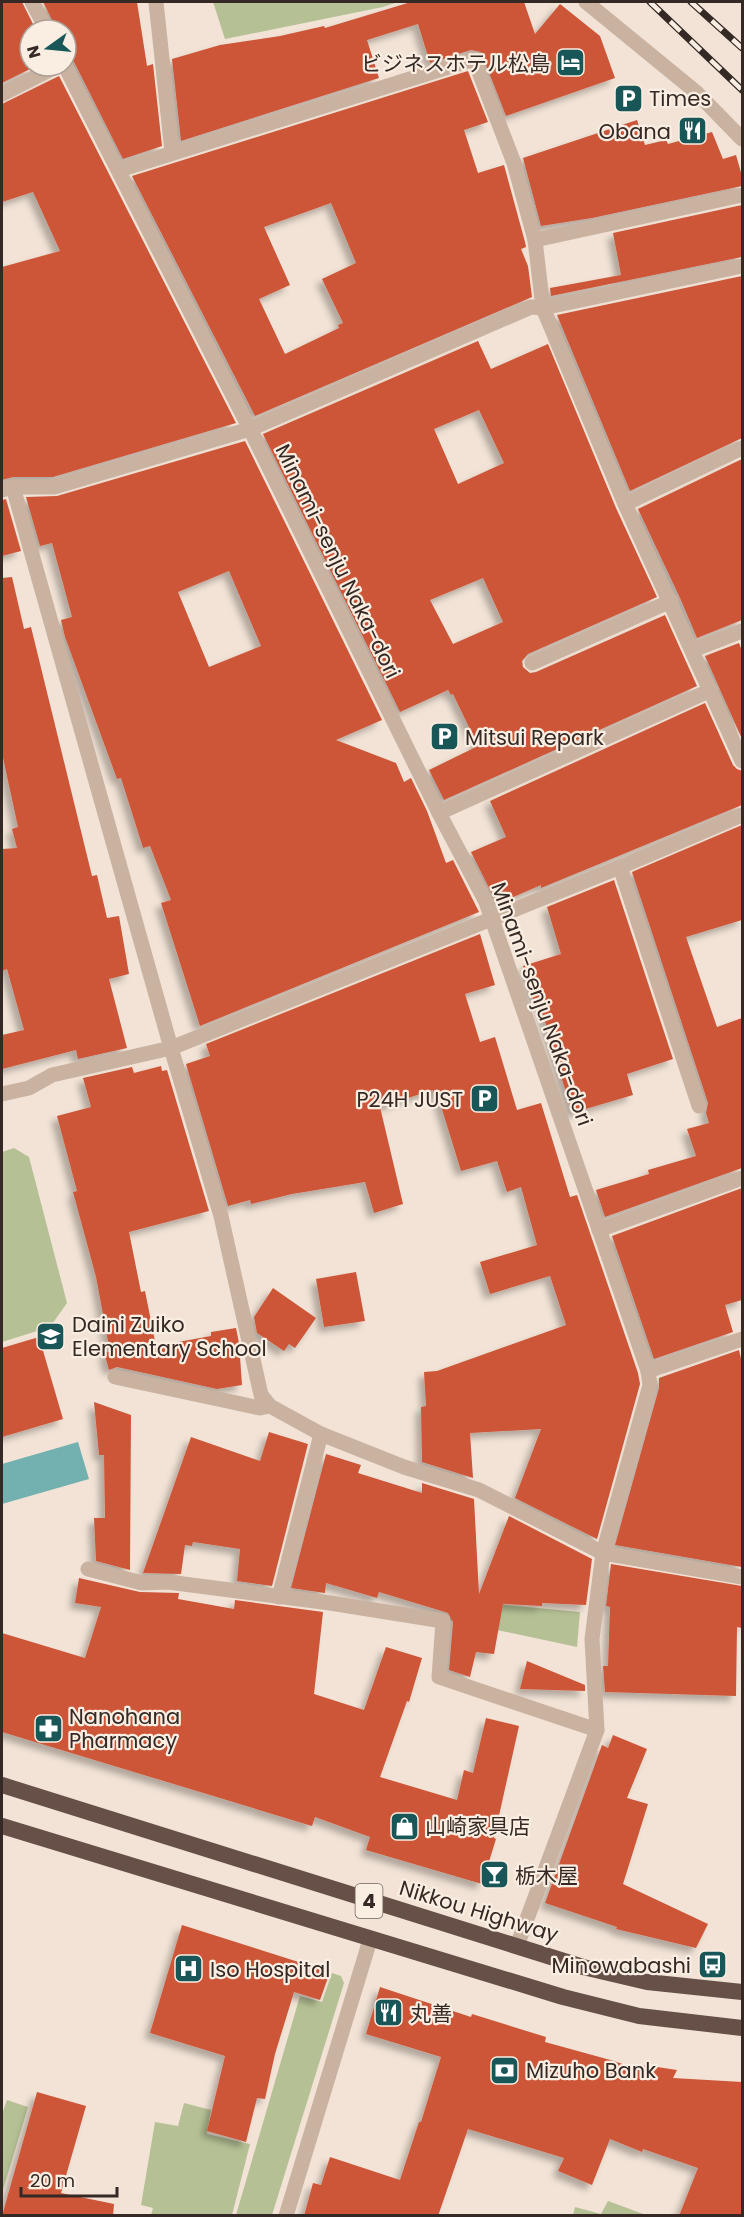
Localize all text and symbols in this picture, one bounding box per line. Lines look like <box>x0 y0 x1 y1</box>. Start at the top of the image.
north arrow <box>18 18 78 78</box>
text: N <box>21 43 47 61</box>
hotel icon: ビジネスホテル松島 <box>555 47 587 79</box>
place label: ビジネスホテル松島 <box>361 49 550 78</box>
parking icon: Times <box>612 82 644 114</box>
place label: Times <box>649 84 711 113</box>
restaurant icon: Obana <box>676 115 708 147</box>
place label: Obana <box>598 117 671 146</box>
street label: Minami-senju Naka-dori <box>269 439 407 683</box>
parking icon: Mitsui Repark <box>428 721 460 753</box>
place label: Mitsui Repark <box>465 723 604 752</box>
street label: Minami-senju Naka-dori <box>484 878 600 1130</box>
parking icon: P24H JUST <box>468 1083 500 1115</box>
place label: P24H JUST <box>356 1085 463 1114</box>
place label: Daini Zuiko Elementary School <box>72 1310 267 1363</box>
school or university icon: Daini Zuiko Elementary School <box>35 1320 67 1352</box>
place label: Nanohana Pharmacy <box>69 1702 180 1755</box>
pharmacy icon: Nanohana Pharmacy <box>32 1712 64 1744</box>
shop icon: 山崎家具店 <box>388 1810 420 1842</box>
place label: 山崎家具店 <box>425 1812 530 1841</box>
bar icon: 栃木屋 <box>478 1859 510 1891</box>
place label: 栃木屋 <box>515 1861 578 1890</box>
street label: Nikkou Highway <box>396 1873 562 1949</box>
road number: 4 <box>356 1884 382 1918</box>
bus stop icon: Minowabashi <box>696 1949 728 1981</box>
place label: Minowabashi <box>551 1951 691 1980</box>
hospital icon: Iso Hospital <box>173 1953 205 1985</box>
place label: Iso Hospital <box>210 1955 330 1984</box>
restaurant icon: 丸善 <box>373 1997 405 2029</box>
place label: 丸善 <box>410 1999 452 2028</box>
bank icon: Mizuho Bank <box>489 2054 521 2086</box>
place label: Mizuho Bank <box>526 2056 656 2085</box>
scale bar <box>21 2160 117 2198</box>
text: 20 m <box>30 2168 75 2193</box>

